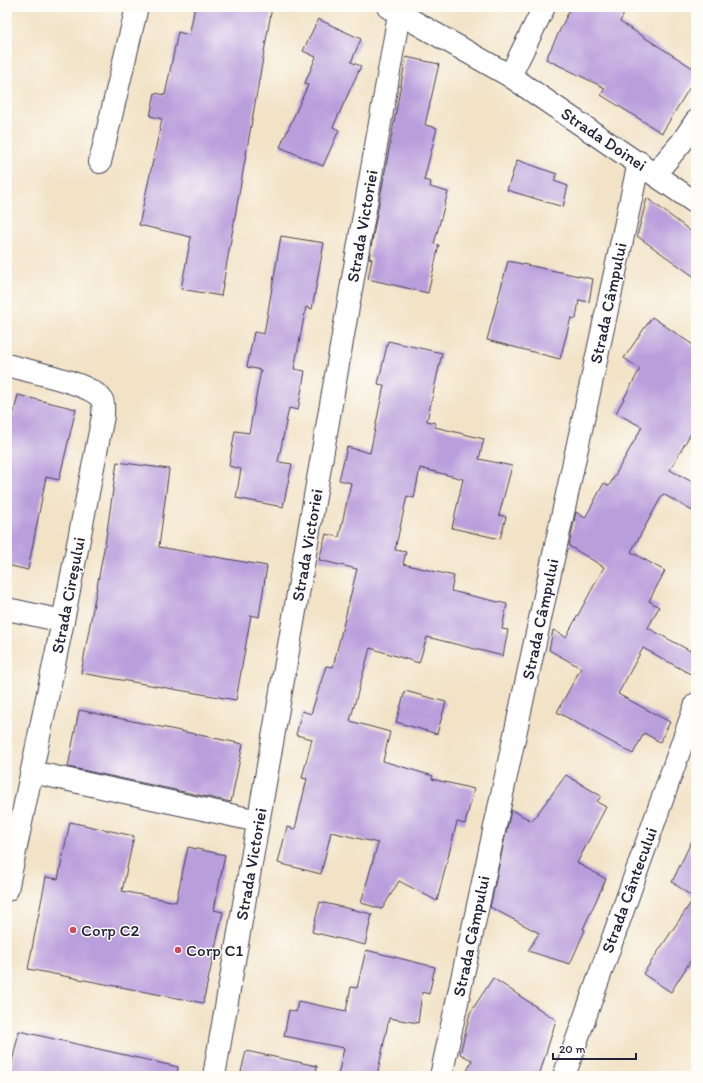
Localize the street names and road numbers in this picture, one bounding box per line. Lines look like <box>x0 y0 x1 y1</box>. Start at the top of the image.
street label: Strada Doinei <box>557 103 651 175</box>
street label: Strada Victoriei <box>342 168 382 284</box>
street label: Strada Câmpului <box>585 241 631 365</box>
street label: Strada Victoriei <box>287 487 327 603</box>
street label: Strada Cireșului <box>47 535 89 655</box>
street label: Strada Câmpului <box>517 557 563 681</box>
street label: Strada Victoriei <box>231 806 271 922</box>
street label: Strada Cântecului <box>597 824 661 956</box>
street label: Strada Câmpului <box>448 874 494 998</box>

